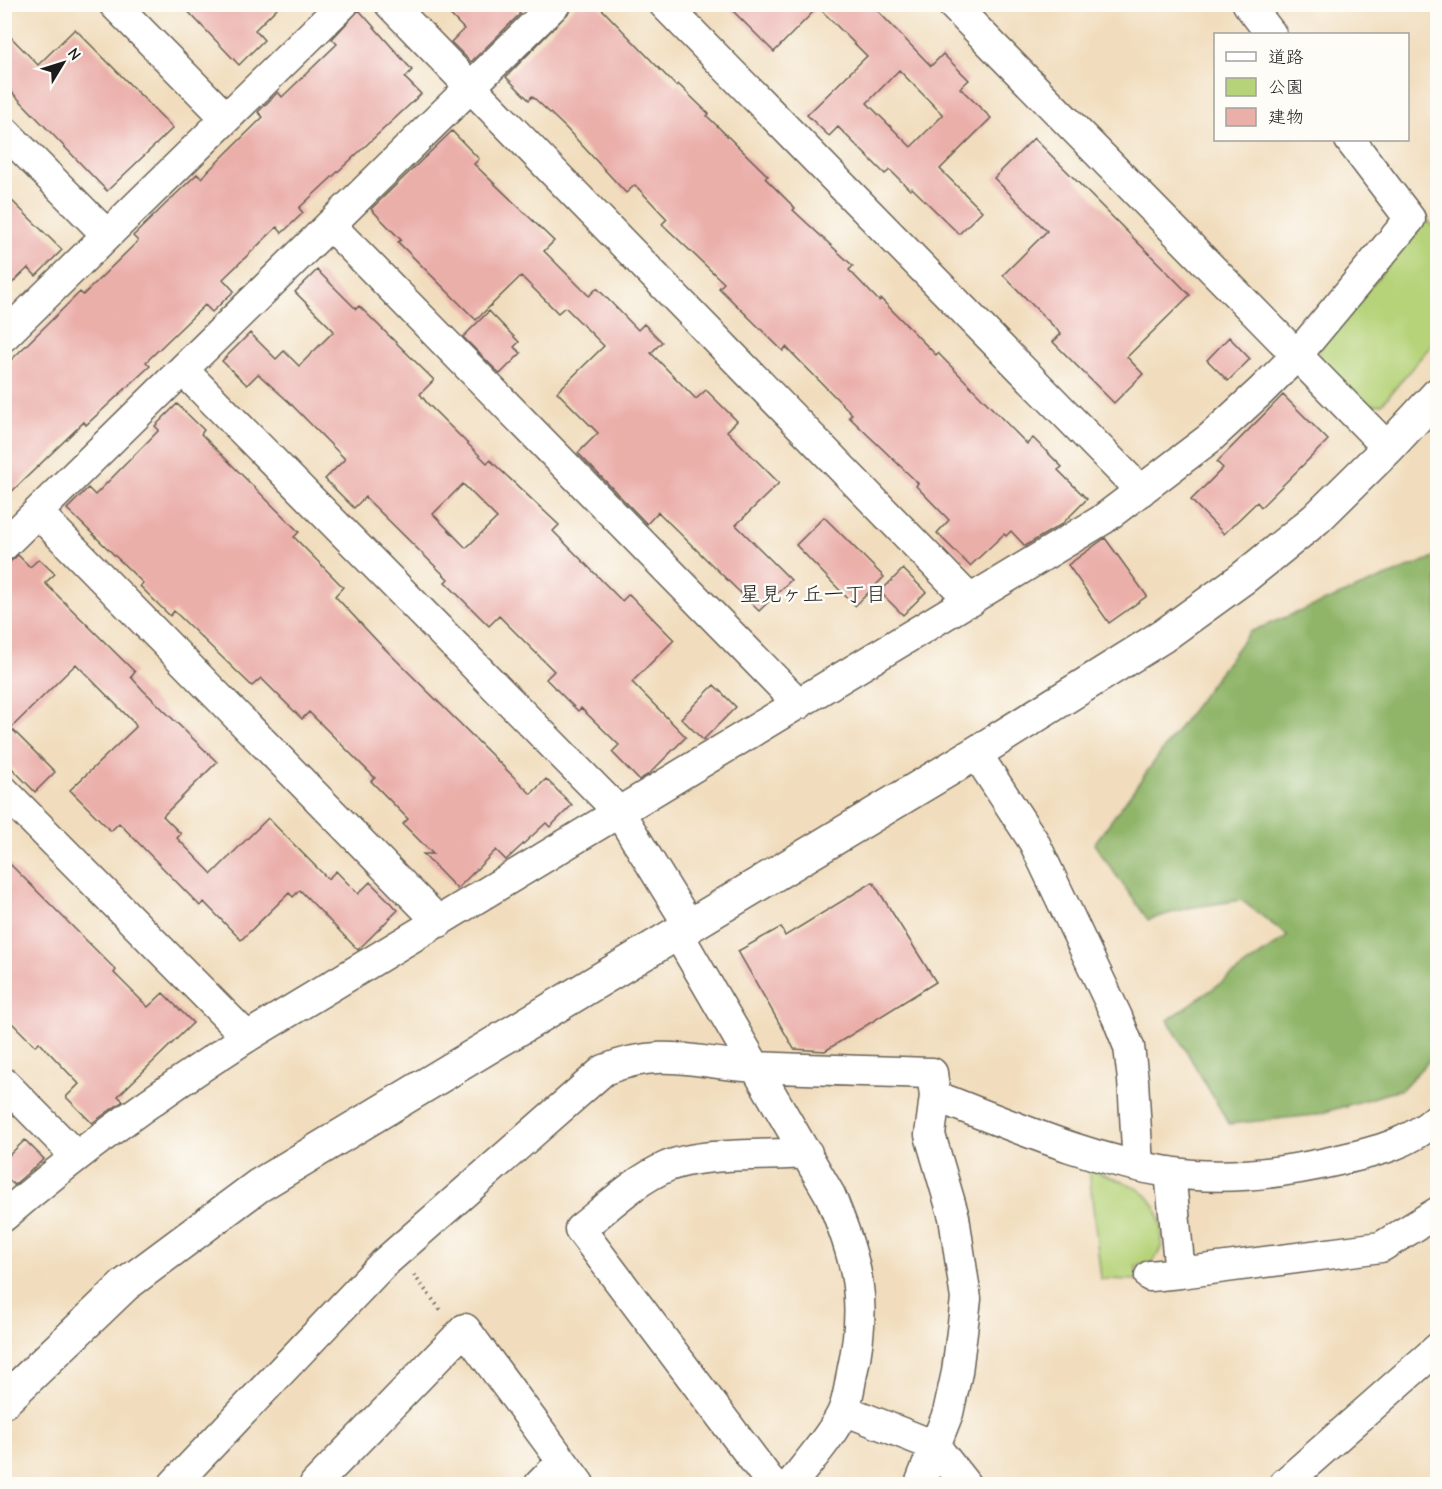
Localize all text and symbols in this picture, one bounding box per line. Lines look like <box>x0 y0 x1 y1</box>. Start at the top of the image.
north arrow <box>33 33 93 93</box>
legend <box>1214 33 1409 141</box>
text: N <box>64 45 84 64</box>
text: 道路 <box>1268 47 1304 68</box>
text: 公園 <box>1268 77 1304 98</box>
text: 建物 <box>1268 107 1304 128</box>
district label: 星見ヶ丘一丁目 <box>740 582 887 606</box>

